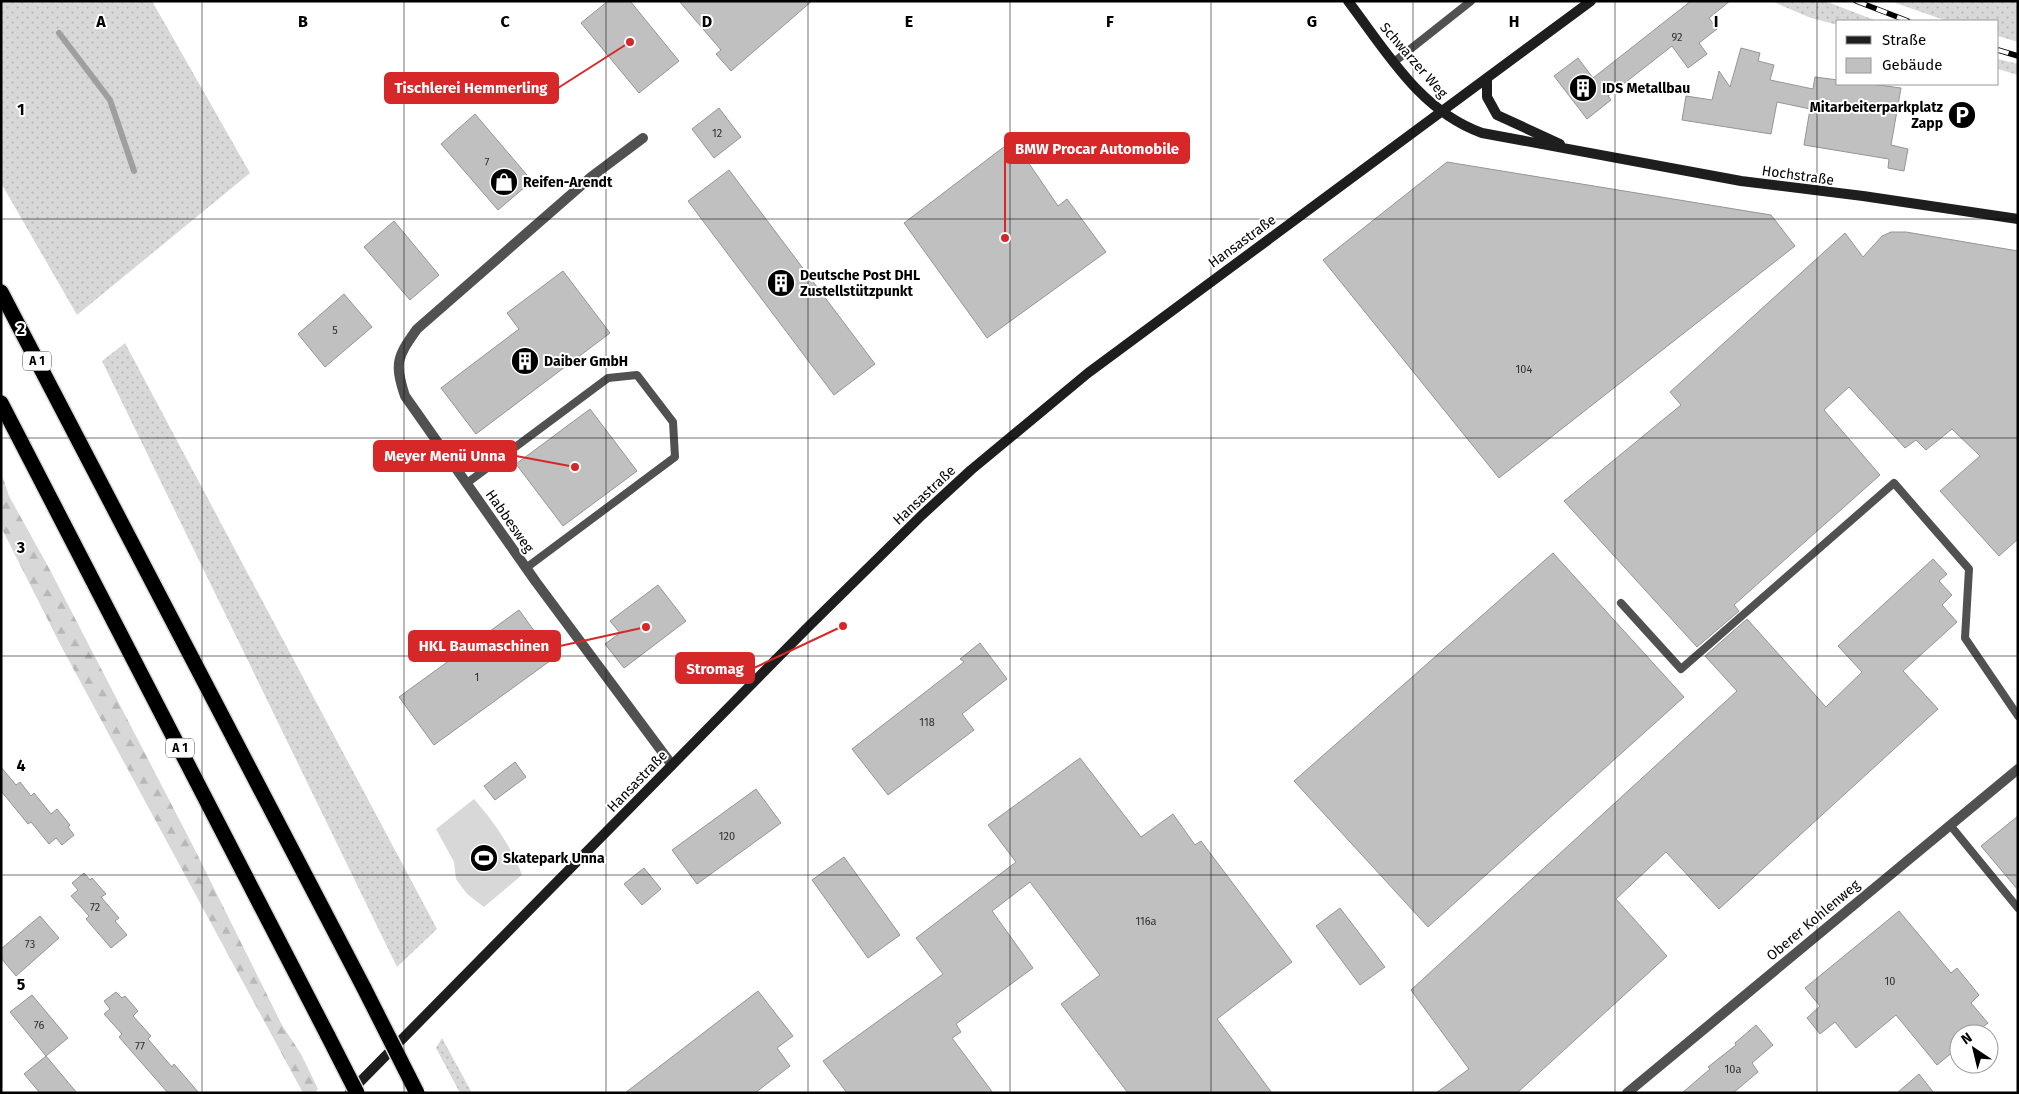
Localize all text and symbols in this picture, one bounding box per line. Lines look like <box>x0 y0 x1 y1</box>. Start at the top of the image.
text: A <box>95 12 106 31</box>
text: B <box>298 12 308 31</box>
text: C <box>500 12 510 31</box>
text: D <box>702 12 712 31</box>
text: E <box>905 12 913 31</box>
text: F <box>1106 12 1114 31</box>
text: G <box>1307 12 1317 31</box>
text: H <box>1509 12 1519 31</box>
text: I <box>1714 12 1718 31</box>
street label: Schwarzer Weg <box>1376 19 1451 102</box>
legend <box>1836 20 1999 85</box>
house number: 92 <box>1672 31 1682 44</box>
text: Straße <box>1882 31 1926 49</box>
text: Gebäude <box>1882 56 1942 74</box>
callout: Tischlerei Hemmerling <box>385 73 558 103</box>
building icon: IDS Metallbau <box>1568 73 1598 103</box>
text: Tischlerei Hemmerling <box>394 79 548 97</box>
place label: IDS Metallbau <box>1602 80 1690 97</box>
place label: Mitarbeiterparkplatz Zapp <box>1810 99 1944 132</box>
text: 1 <box>17 100 25 119</box>
parking icon: Mitarbeiterparkplatz Zapp <box>1947 100 1977 130</box>
house number: 12 <box>712 127 722 140</box>
callout: BMW Procar Automobile <box>1005 133 1189 163</box>
text: BMW Procar Automobile <box>1015 140 1179 158</box>
house number: 7 <box>485 156 490 169</box>
street label: Hochstraße <box>1761 162 1835 189</box>
shop icon: Reifen-Arendt <box>489 167 519 197</box>
place label: Reifen-Arendt <box>523 174 613 191</box>
street label: Hansastraße <box>1205 211 1279 272</box>
place label: Deutsche Post DHL Zustellstützpunkt <box>800 267 920 300</box>
building icon: Deutsche Post DHL Zustellstützpunkt <box>766 268 796 298</box>
text: 2 <box>17 319 25 338</box>
house number: 5 <box>332 324 338 337</box>
building icon: Daiber GmbH <box>510 346 540 376</box>
road number: A 1 <box>23 352 51 371</box>
place label: Daiber GmbH <box>544 353 628 370</box>
house number: 104 <box>1516 363 1533 376</box>
callout: Meyer Menü Unna <box>374 441 516 471</box>
text: Meyer Menü Unna <box>384 447 506 465</box>
street label: Hansastraße <box>890 462 959 529</box>
street label: Habbesweg <box>482 487 538 557</box>
text: 3 <box>16 538 25 557</box>
callout: HKL Baumaschinen <box>409 631 560 661</box>
text: HKL Baumaschinen <box>419 637 549 655</box>
callout: Stromag <box>676 653 754 683</box>
text: Stromag <box>686 660 745 678</box>
house number: 1 <box>475 671 479 684</box>
house number: 118 <box>919 716 935 729</box>
road number: A 1 <box>166 738 194 758</box>
street label: Hansastraße <box>604 747 671 816</box>
text: 4 <box>16 756 26 775</box>
house number: 120 <box>719 830 735 843</box>
sports icon: Skatepark Unna <box>469 843 499 873</box>
place label: Skatepark Unna <box>503 850 605 867</box>
street label: Oberer Kohlenweg <box>1763 876 1864 964</box>
house number: 72 <box>90 901 100 914</box>
house number: 116a <box>1135 915 1157 928</box>
house number: 73 <box>25 938 35 951</box>
text: 5 <box>17 975 26 994</box>
house number: 10 <box>1885 975 1895 988</box>
house number: 76 <box>34 1019 44 1032</box>
north arrow <box>1949 1024 1999 1074</box>
text: N <box>1958 1029 1976 1048</box>
house number: 77 <box>135 1040 145 1053</box>
house number: 10a <box>1725 1063 1741 1076</box>

